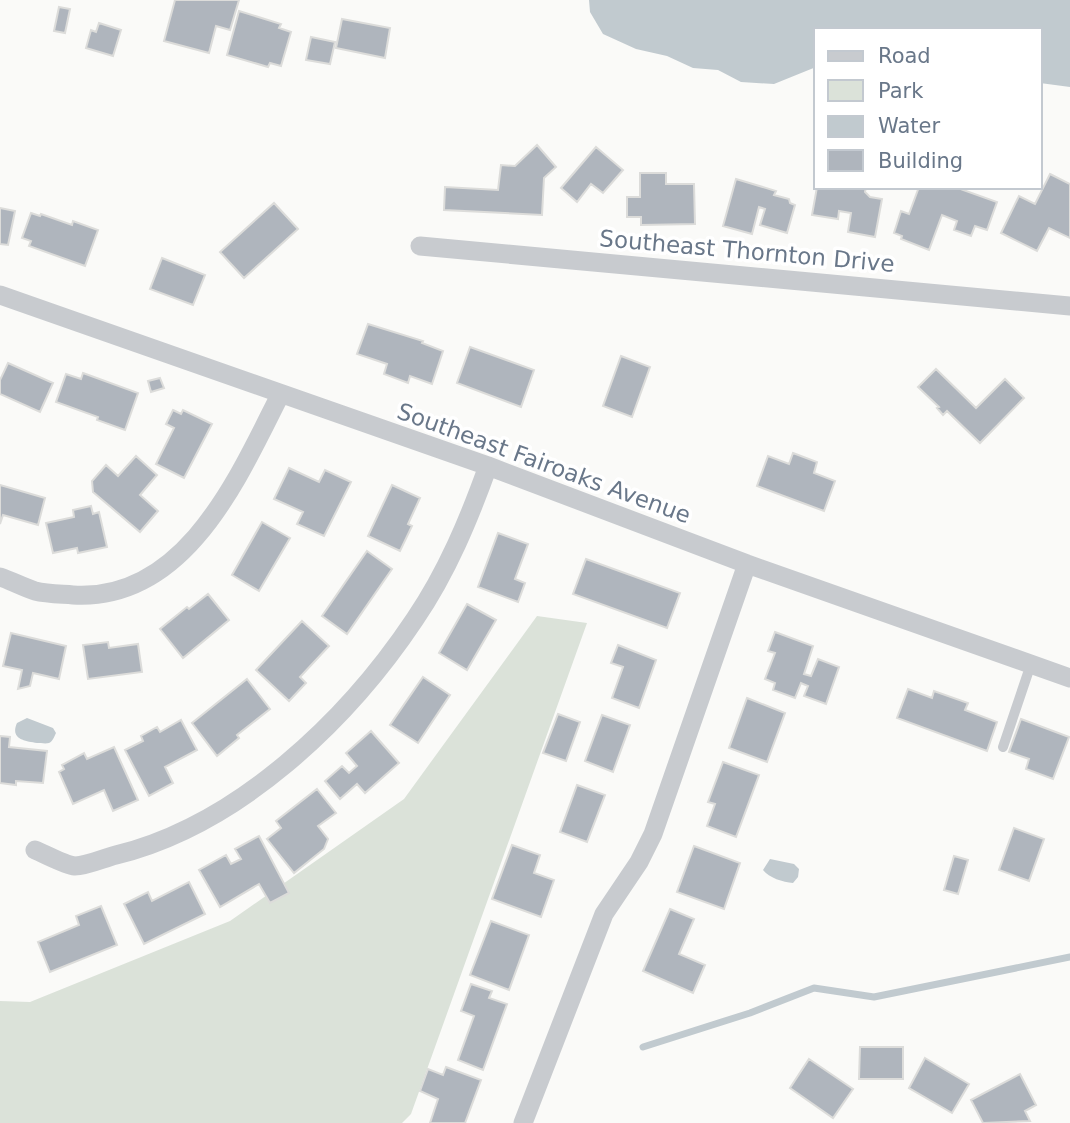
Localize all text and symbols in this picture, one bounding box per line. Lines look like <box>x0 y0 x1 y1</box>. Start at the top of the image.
legend <box>814 28 1042 189</box>
text: Road <box>878 44 931 68</box>
text: Park <box>878 79 924 103</box>
text: Water <box>878 114 940 138</box>
text: Building <box>878 149 963 173</box>
street label: Southeast Thornton Drive <box>598 225 896 277</box>
street label: Southeast Fairoaks Avenue <box>394 398 694 528</box>

